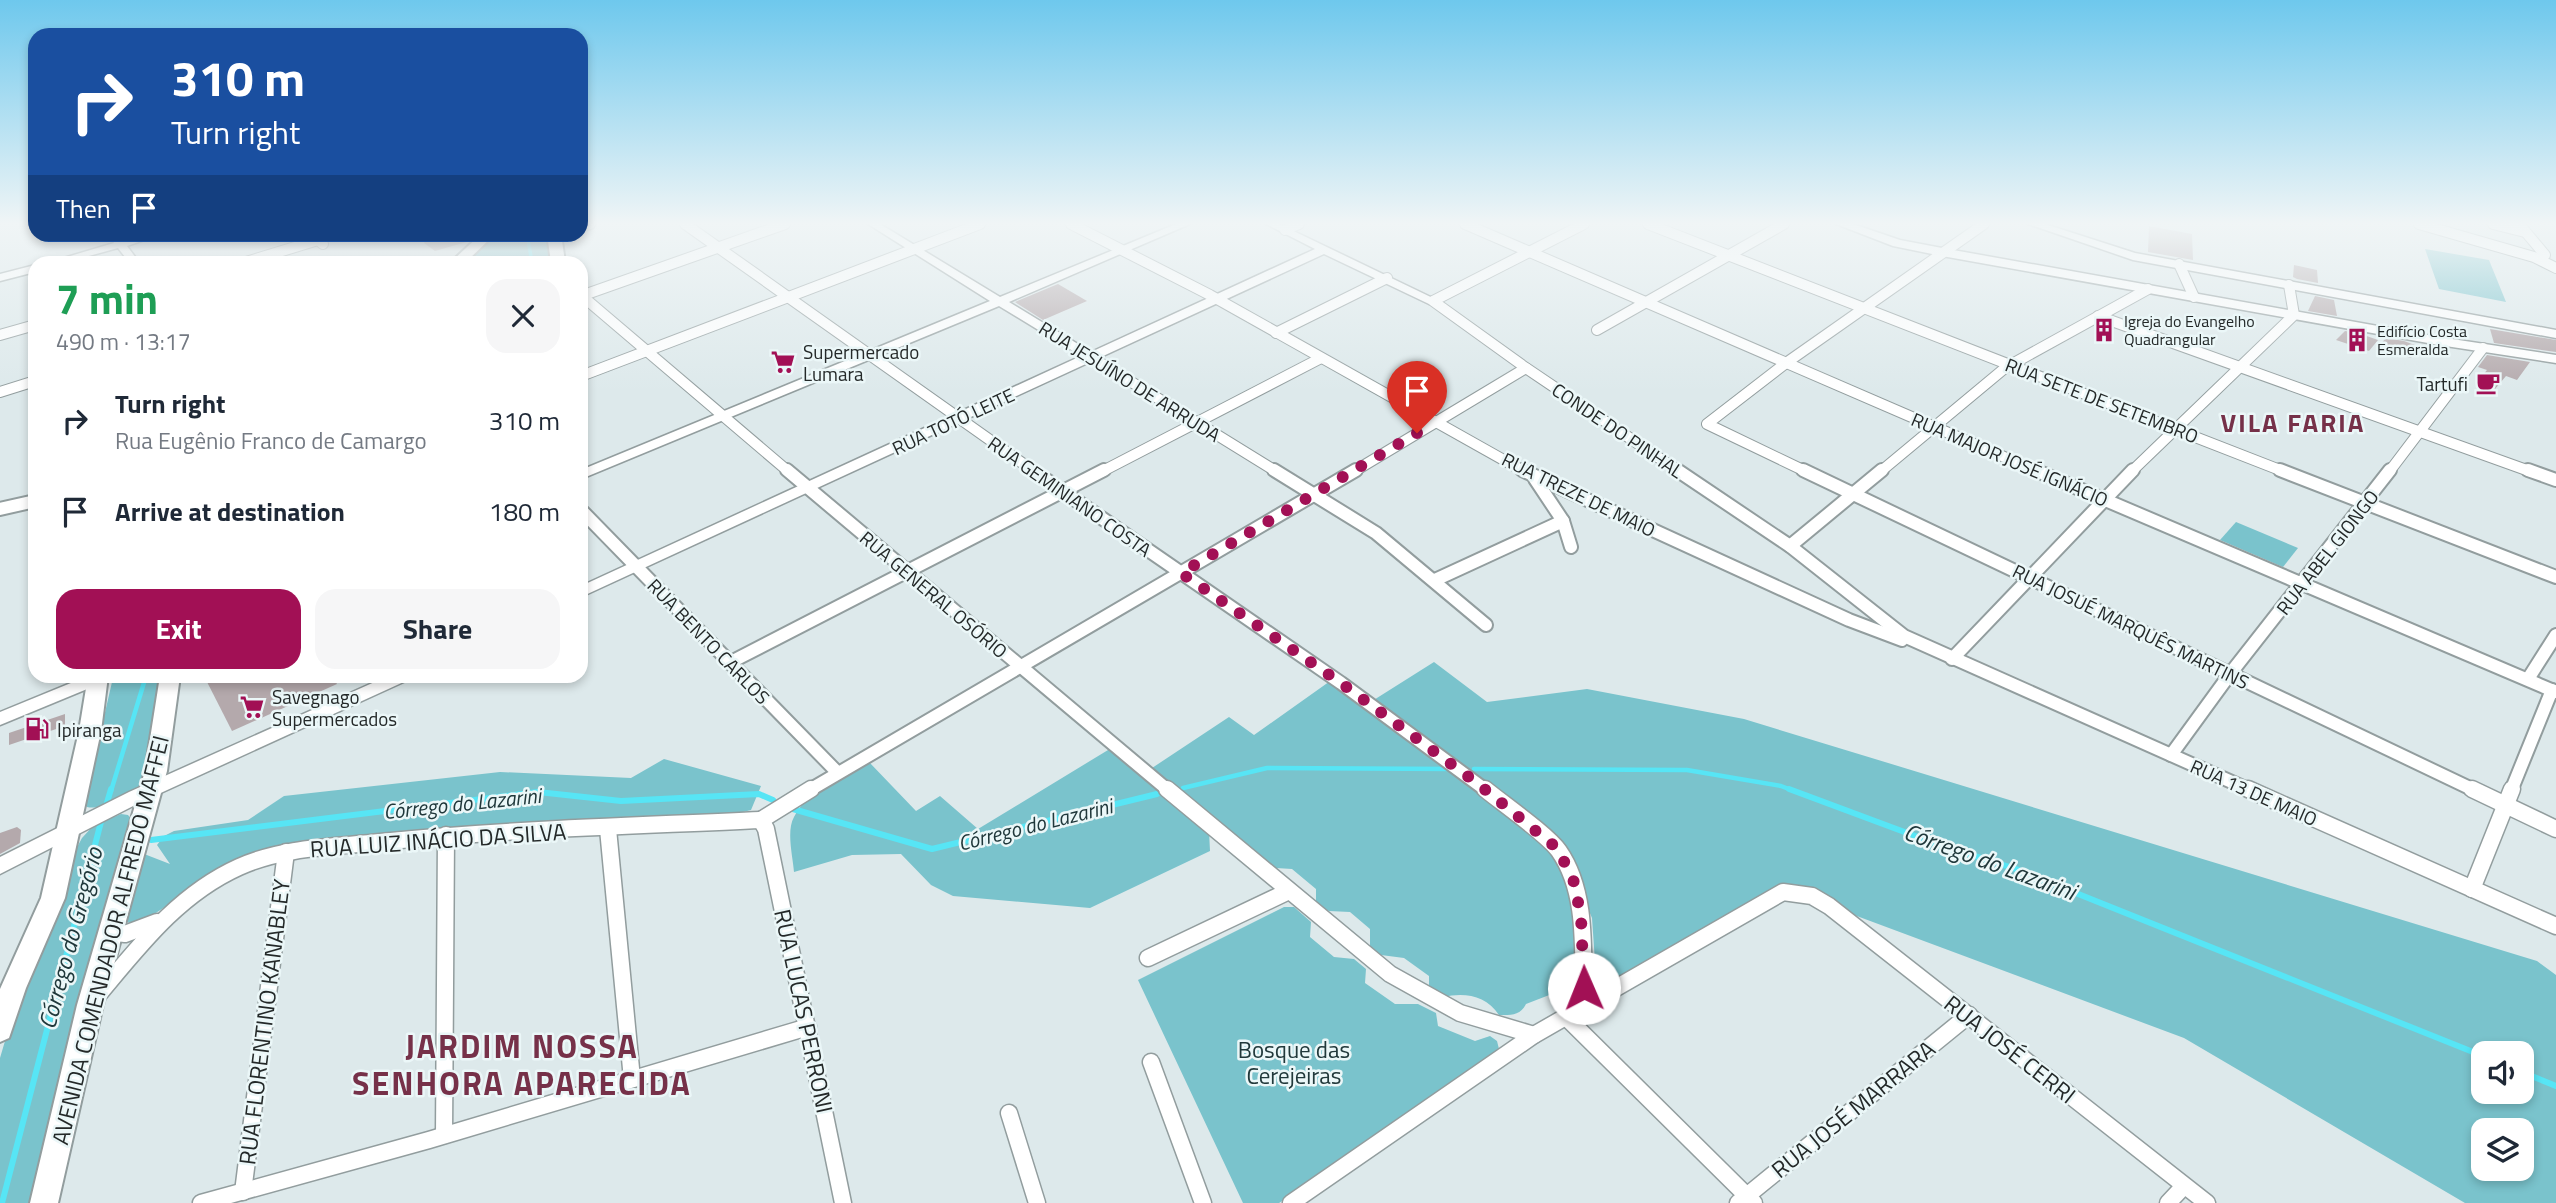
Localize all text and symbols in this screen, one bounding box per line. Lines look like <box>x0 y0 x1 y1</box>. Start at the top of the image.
text: 310 m <box>171 40 305 115</box>
icon: right <box>56 56 147 147</box>
text: Turn right <box>171 108 300 156</box>
text: Then <box>56 189 111 228</box>
icon: arrive <box>125 189 163 227</box>
text: 7 min <box>56 266 158 330</box>
button: close <box>486 279 560 353</box>
place label: Igreja do Evangelho Quadrangular <box>2124 309 2255 351</box>
street label: RUA JESUÍNO DE ARRUDA <box>1034 313 1226 449</box>
building icon: Igreja do Evangelho Quadrangular <box>2090 316 2118 344</box>
place label: Edifício Costa Esmeralda <box>2377 319 2467 361</box>
text: 490 m · 13:17 <box>56 324 191 359</box>
building icon: Edifício Costa Esmeralda <box>2343 326 2371 354</box>
place label: Supermercado Lumara <box>803 337 919 388</box>
supermarket icon: Supermercado Lumara <box>769 348 797 376</box>
street label: RUA SETE DE SETEMBRO <box>2001 350 2203 450</box>
pin <box>1387 361 1447 433</box>
place label: Tartufi <box>2416 369 2468 398</box>
cafe icon: Tartufi <box>2474 369 2502 397</box>
icon: arrive <box>1398 372 1436 410</box>
street label: CONDE DO PINHAL <box>1546 375 1690 485</box>
street label: RUA TOTÓ LEITE <box>887 380 1019 462</box>
text: Turn right <box>115 384 226 423</box>
text: 310 m <box>489 401 560 440</box>
icon: right <box>56 402 94 440</box>
district label: VILA FARIA <box>2221 403 2365 442</box>
street label: RUA MAJOR JOSÉ IGNÁCIO <box>1907 404 2113 514</box>
text: Rua Eugênio Franco de Camargo <box>115 423 427 458</box>
street label: RUA GEMINIANO COSTA <box>982 428 1158 564</box>
street label: RUA TREZE DE MAIO <box>1497 444 1661 544</box>
street label: RUA ABEL GIONGO <box>2269 483 2385 621</box>
text: Arrive at destination <box>115 492 345 531</box>
text: 180 m <box>489 492 560 531</box>
icon: arrive <box>56 493 94 531</box>
street label: RUA GENERAL OSÓRIO <box>854 523 1014 665</box>
street label: RUA JOSUÉ MARQUÊS MARTINS <box>2008 556 2254 696</box>
street label: RUA BENTO CARLOS <box>641 571 777 711</box>
button: Exit <box>56 589 301 669</box>
button: Share <box>315 589 560 669</box>
place label: Savegnago Supermercados <box>272 682 397 733</box>
supermarket icon: Savegnago Supermercados <box>238 693 266 721</box>
fuel station icon: Ipiranga <box>23 715 51 743</box>
place label: Ipiranga <box>57 715 122 744</box>
street label: AVENIDA COMENDADOR ALFREDO MAFFEI <box>42 732 178 1148</box>
street label: RUA 13 DE MAIO <box>2186 751 2322 833</box>
water label: Córrego do Lazarini <box>382 779 545 827</box>
water label: Córrego do Lazarini <box>954 789 1118 859</box>
water label: Córrego do Lazarini <box>1899 813 2084 910</box>
street label: RUA LUIZ INÁCIO DA SILVA <box>309 814 568 866</box>
water label: Córrego do Gregório <box>28 842 112 1033</box>
street label: RUA FLORENTINO KANABLEY <box>229 876 299 1167</box>
street label: RUA LUCAS PERRONI <box>765 906 843 1116</box>
position arrow <box>1547 951 1621 1025</box>
street label: RUA JOSÉ CERRI <box>1937 986 2083 1112</box>
district label: JARDIM NOSSA SENHORA APARECIDA <box>352 1022 692 1107</box>
park label: Bosque das Cerejeiras <box>1238 1032 1350 1093</box>
street label: RUA JOSÉ MARRARA <box>1763 1032 1943 1186</box>
map controls <box>2471 1041 2534 1181</box>
button: sound <box>2471 1041 2534 1104</box>
button: layers <box>2471 1118 2534 1181</box>

